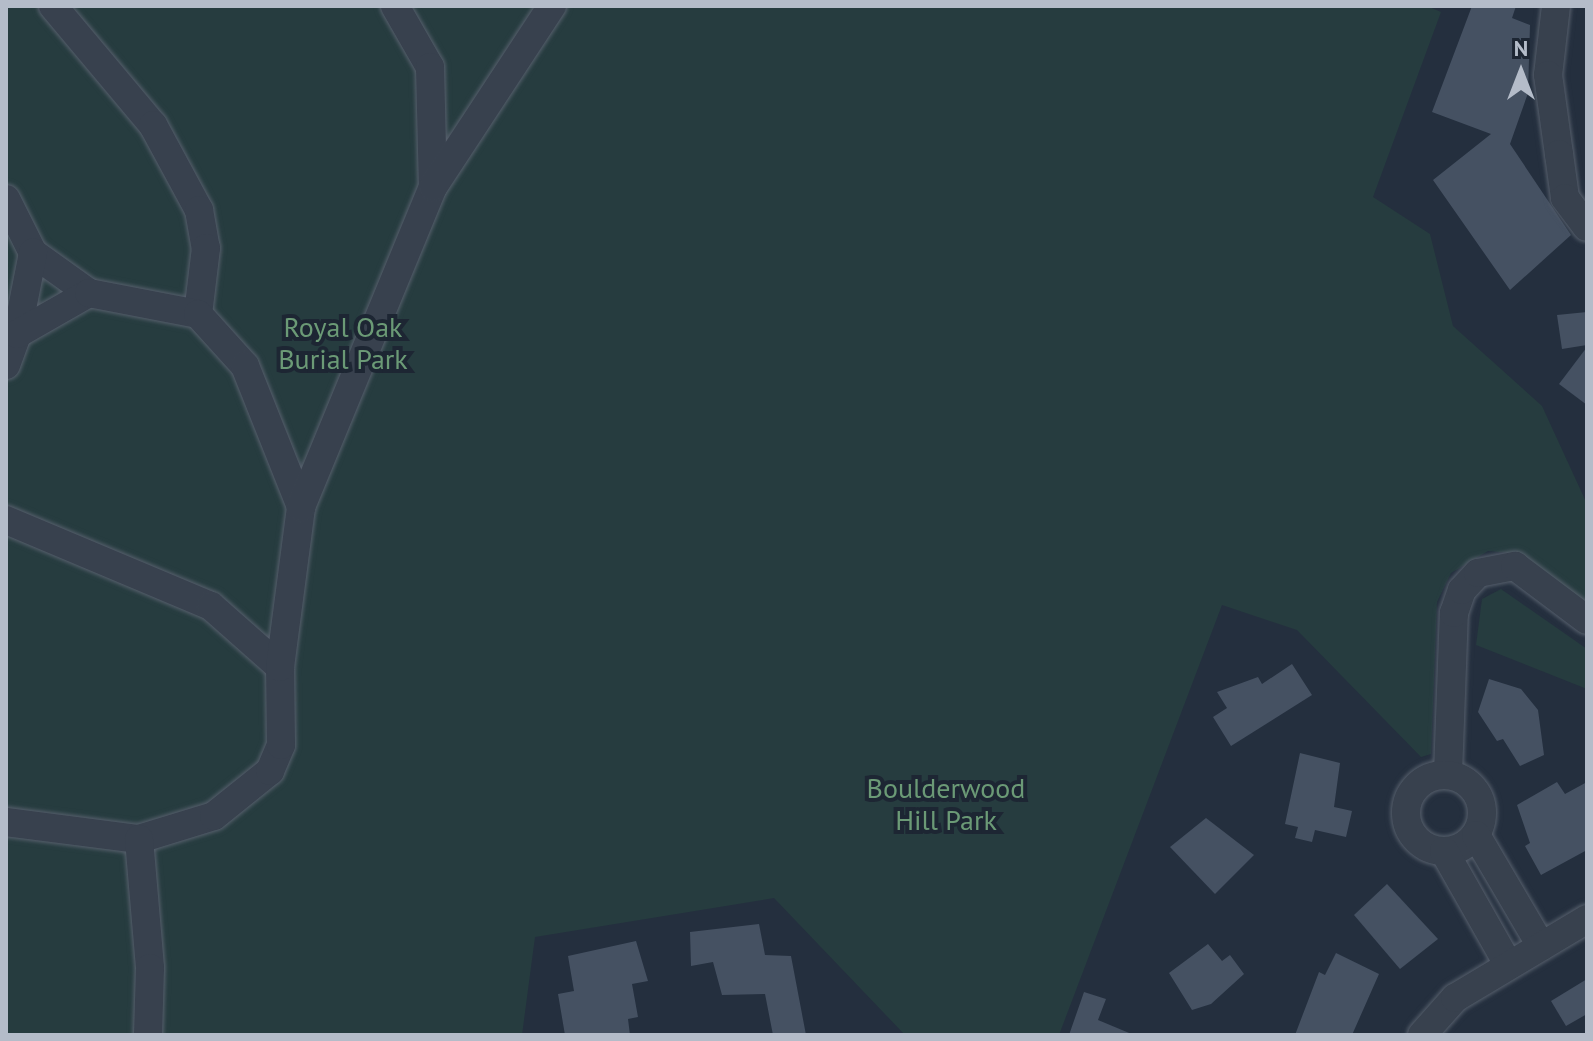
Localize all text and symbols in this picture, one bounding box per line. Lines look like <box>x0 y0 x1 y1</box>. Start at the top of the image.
north arrow <box>1481 32 1561 112</box>
text: N <box>1514 34 1528 62</box>
park label: Royal Oak Burial Park <box>278 310 408 376</box>
park label: Boulderwood Hill Park <box>867 771 1025 837</box>

